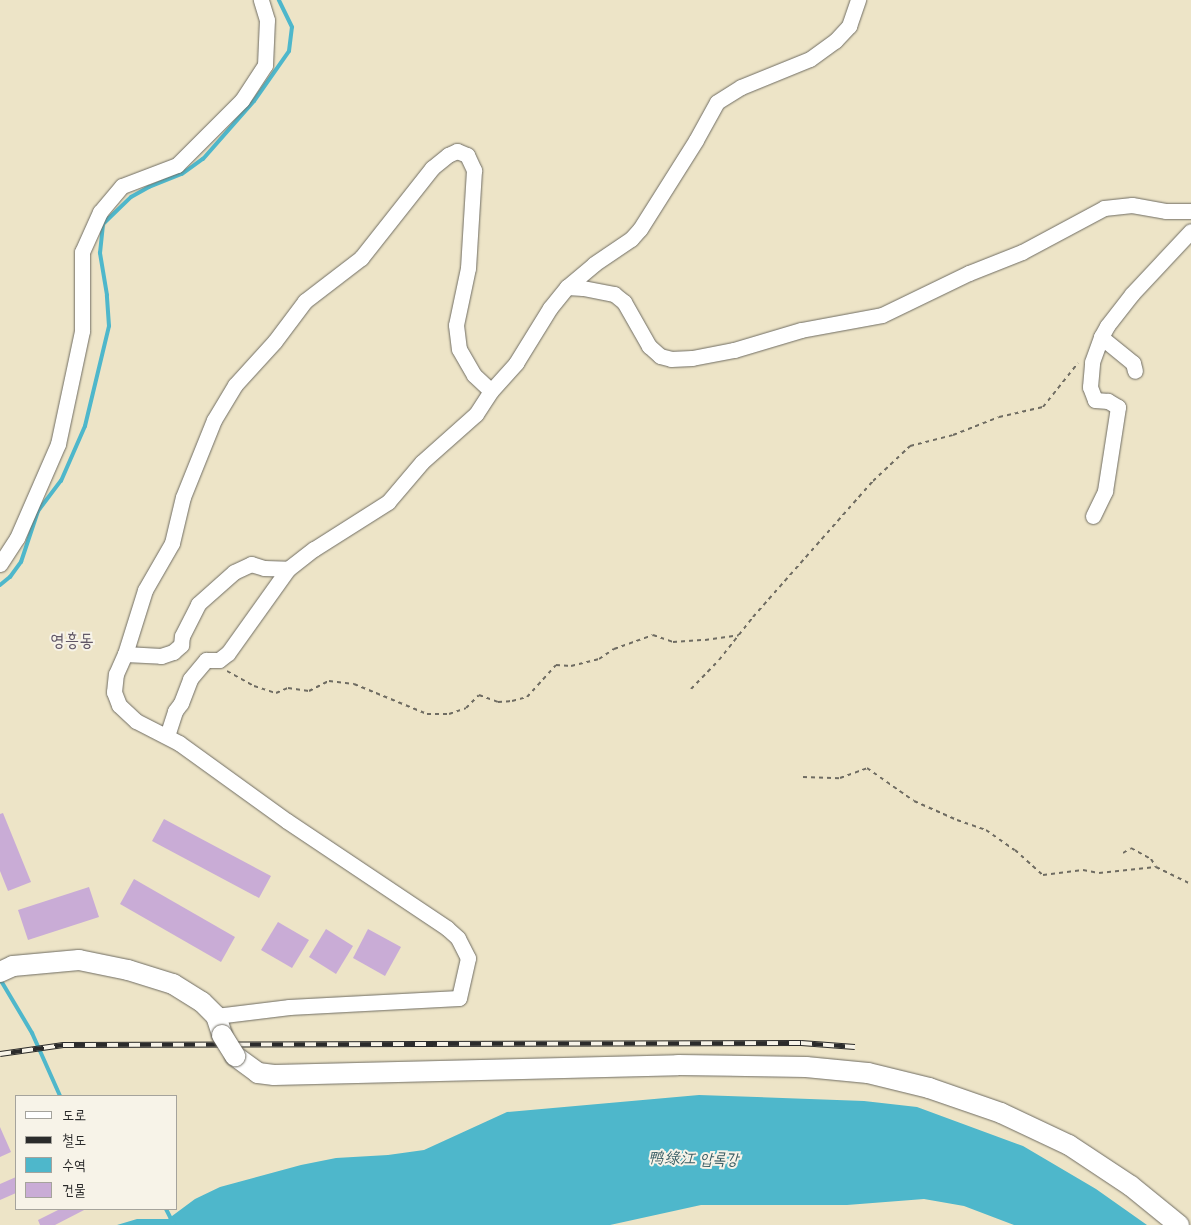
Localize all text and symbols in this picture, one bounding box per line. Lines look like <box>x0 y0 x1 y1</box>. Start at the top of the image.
district label: 영흥동 <box>50 629 94 651</box>
legend <box>15 1095 178 1210</box>
text: 도로 <box>62 1102 86 1128</box>
text: 철도 <box>62 1127 86 1153</box>
water label: 鸭绿江 압록강 <box>647 1149 739 1169</box>
text: 수역 <box>62 1152 86 1178</box>
text: 건물 <box>62 1177 86 1203</box>

